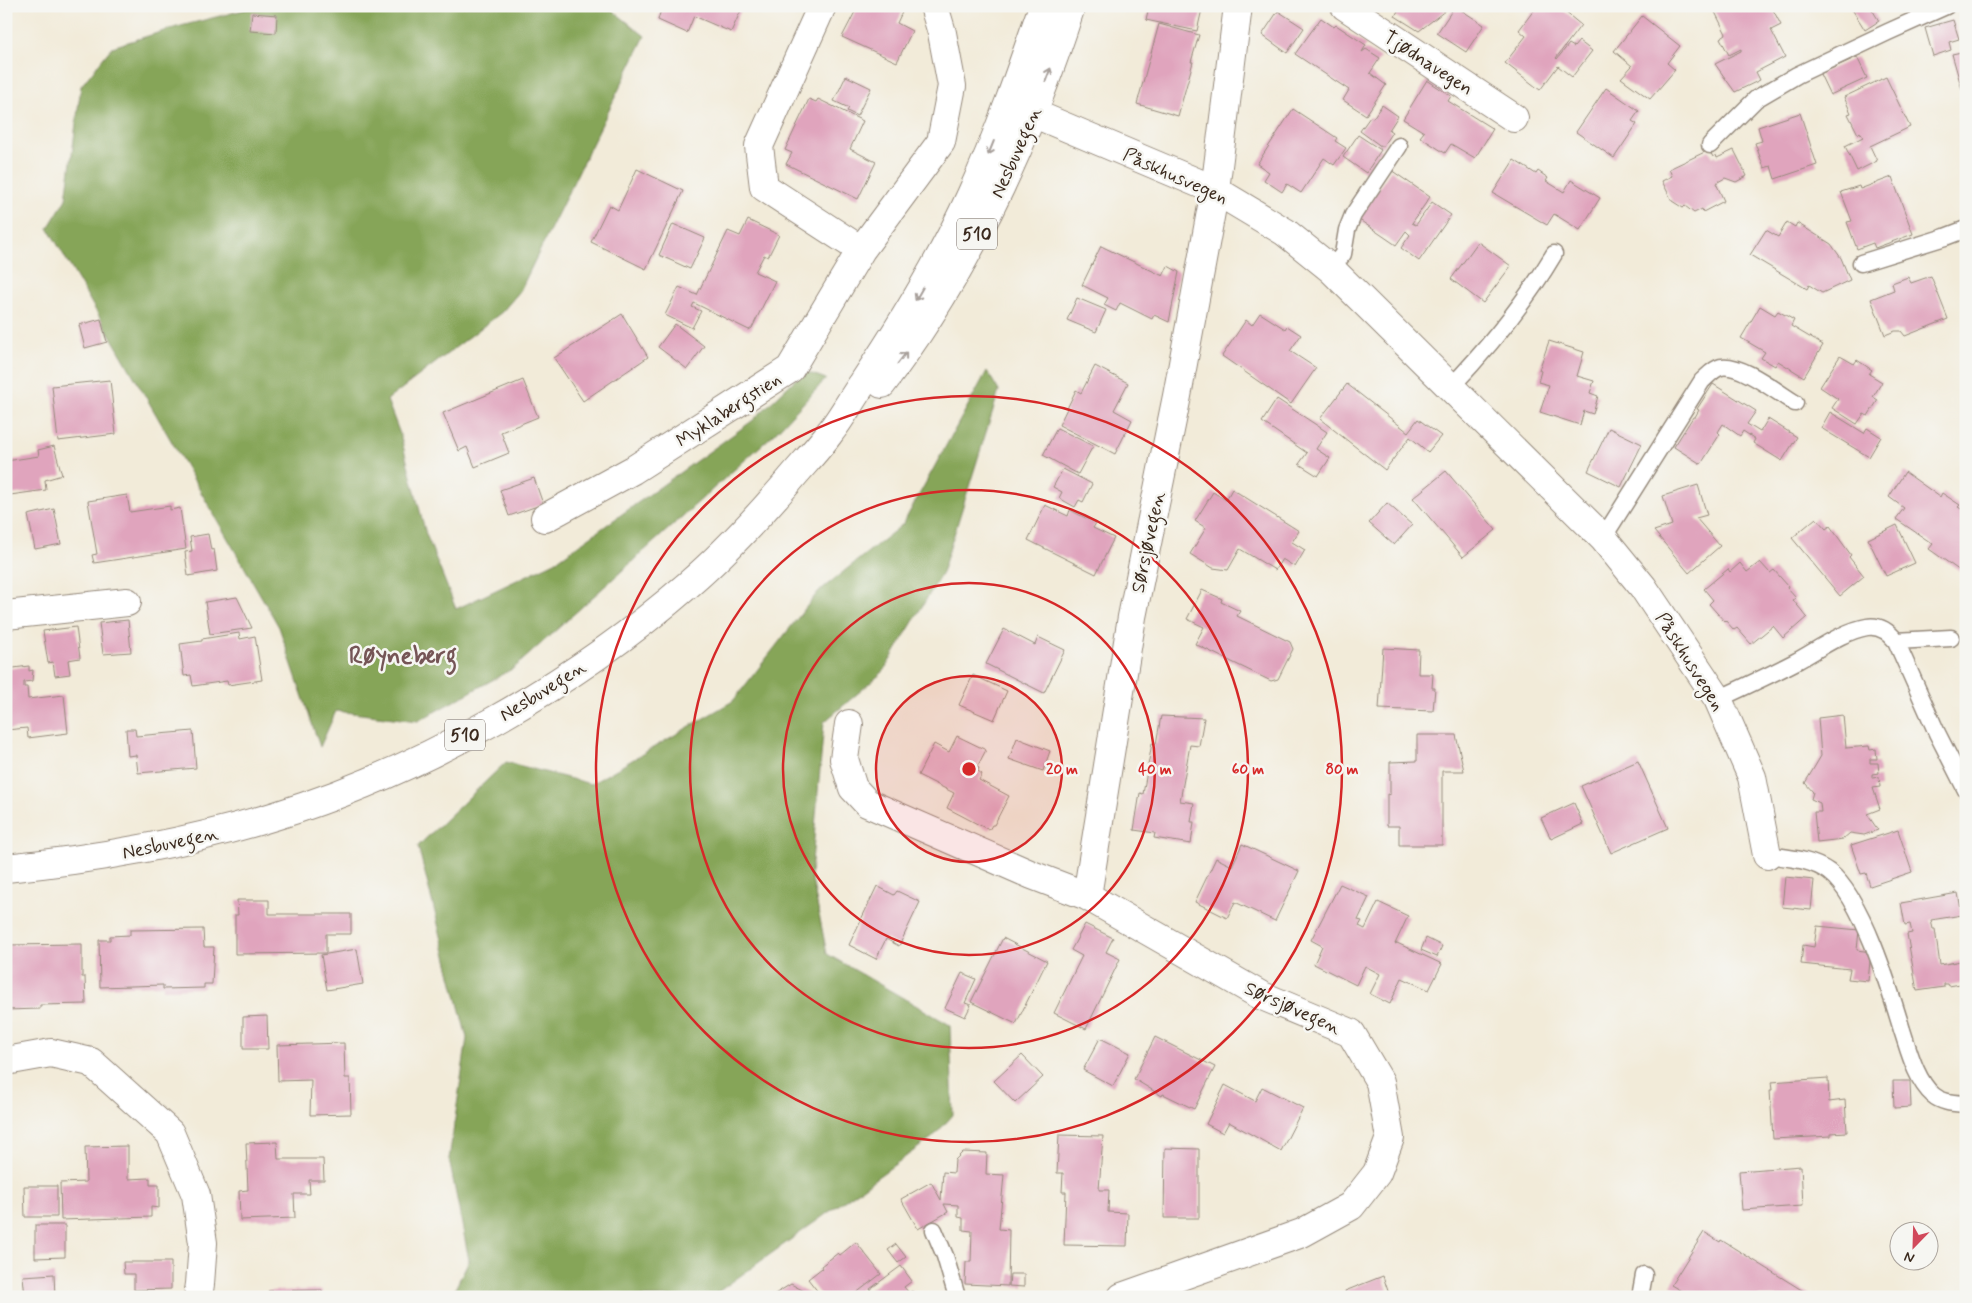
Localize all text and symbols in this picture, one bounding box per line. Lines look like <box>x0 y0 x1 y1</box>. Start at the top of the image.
street label: Tjødnavegen <box>1378 25 1478 102</box>
one-way arrow <box>1044 68 1053 83</box>
street label: Nesbuvegen <box>985 103 1050 203</box>
one-way arrow <box>985 140 995 155</box>
street label: Påskhusvegen <box>1118 142 1232 212</box>
road number: 510 <box>957 218 997 250</box>
one-way arrow <box>914 286 924 301</box>
one-way arrow <box>896 352 907 365</box>
street label: Myklabergstien <box>672 367 788 456</box>
street label: Sørsjøvegen <box>1126 489 1174 596</box>
street label: Påskhusvegen <box>1648 608 1730 717</box>
district label: Røyneberg <box>349 641 457 675</box>
street label: Nesbuvegen <box>495 655 592 730</box>
road number: 510 <box>445 720 485 750</box>
centre of rings <box>960 760 978 778</box>
text: 20 m <box>1046 760 1078 780</box>
text: 40 m <box>1138 760 1172 780</box>
text: 60 m <box>1232 760 1264 780</box>
text: 80 m <box>1325 760 1359 780</box>
street label: Nesbuvegen <box>120 821 221 869</box>
street label: Sørsjøvegen <box>1239 976 1344 1043</box>
north arrow <box>1890 1220 1940 1270</box>
text: N <box>1902 1247 1917 1267</box>

